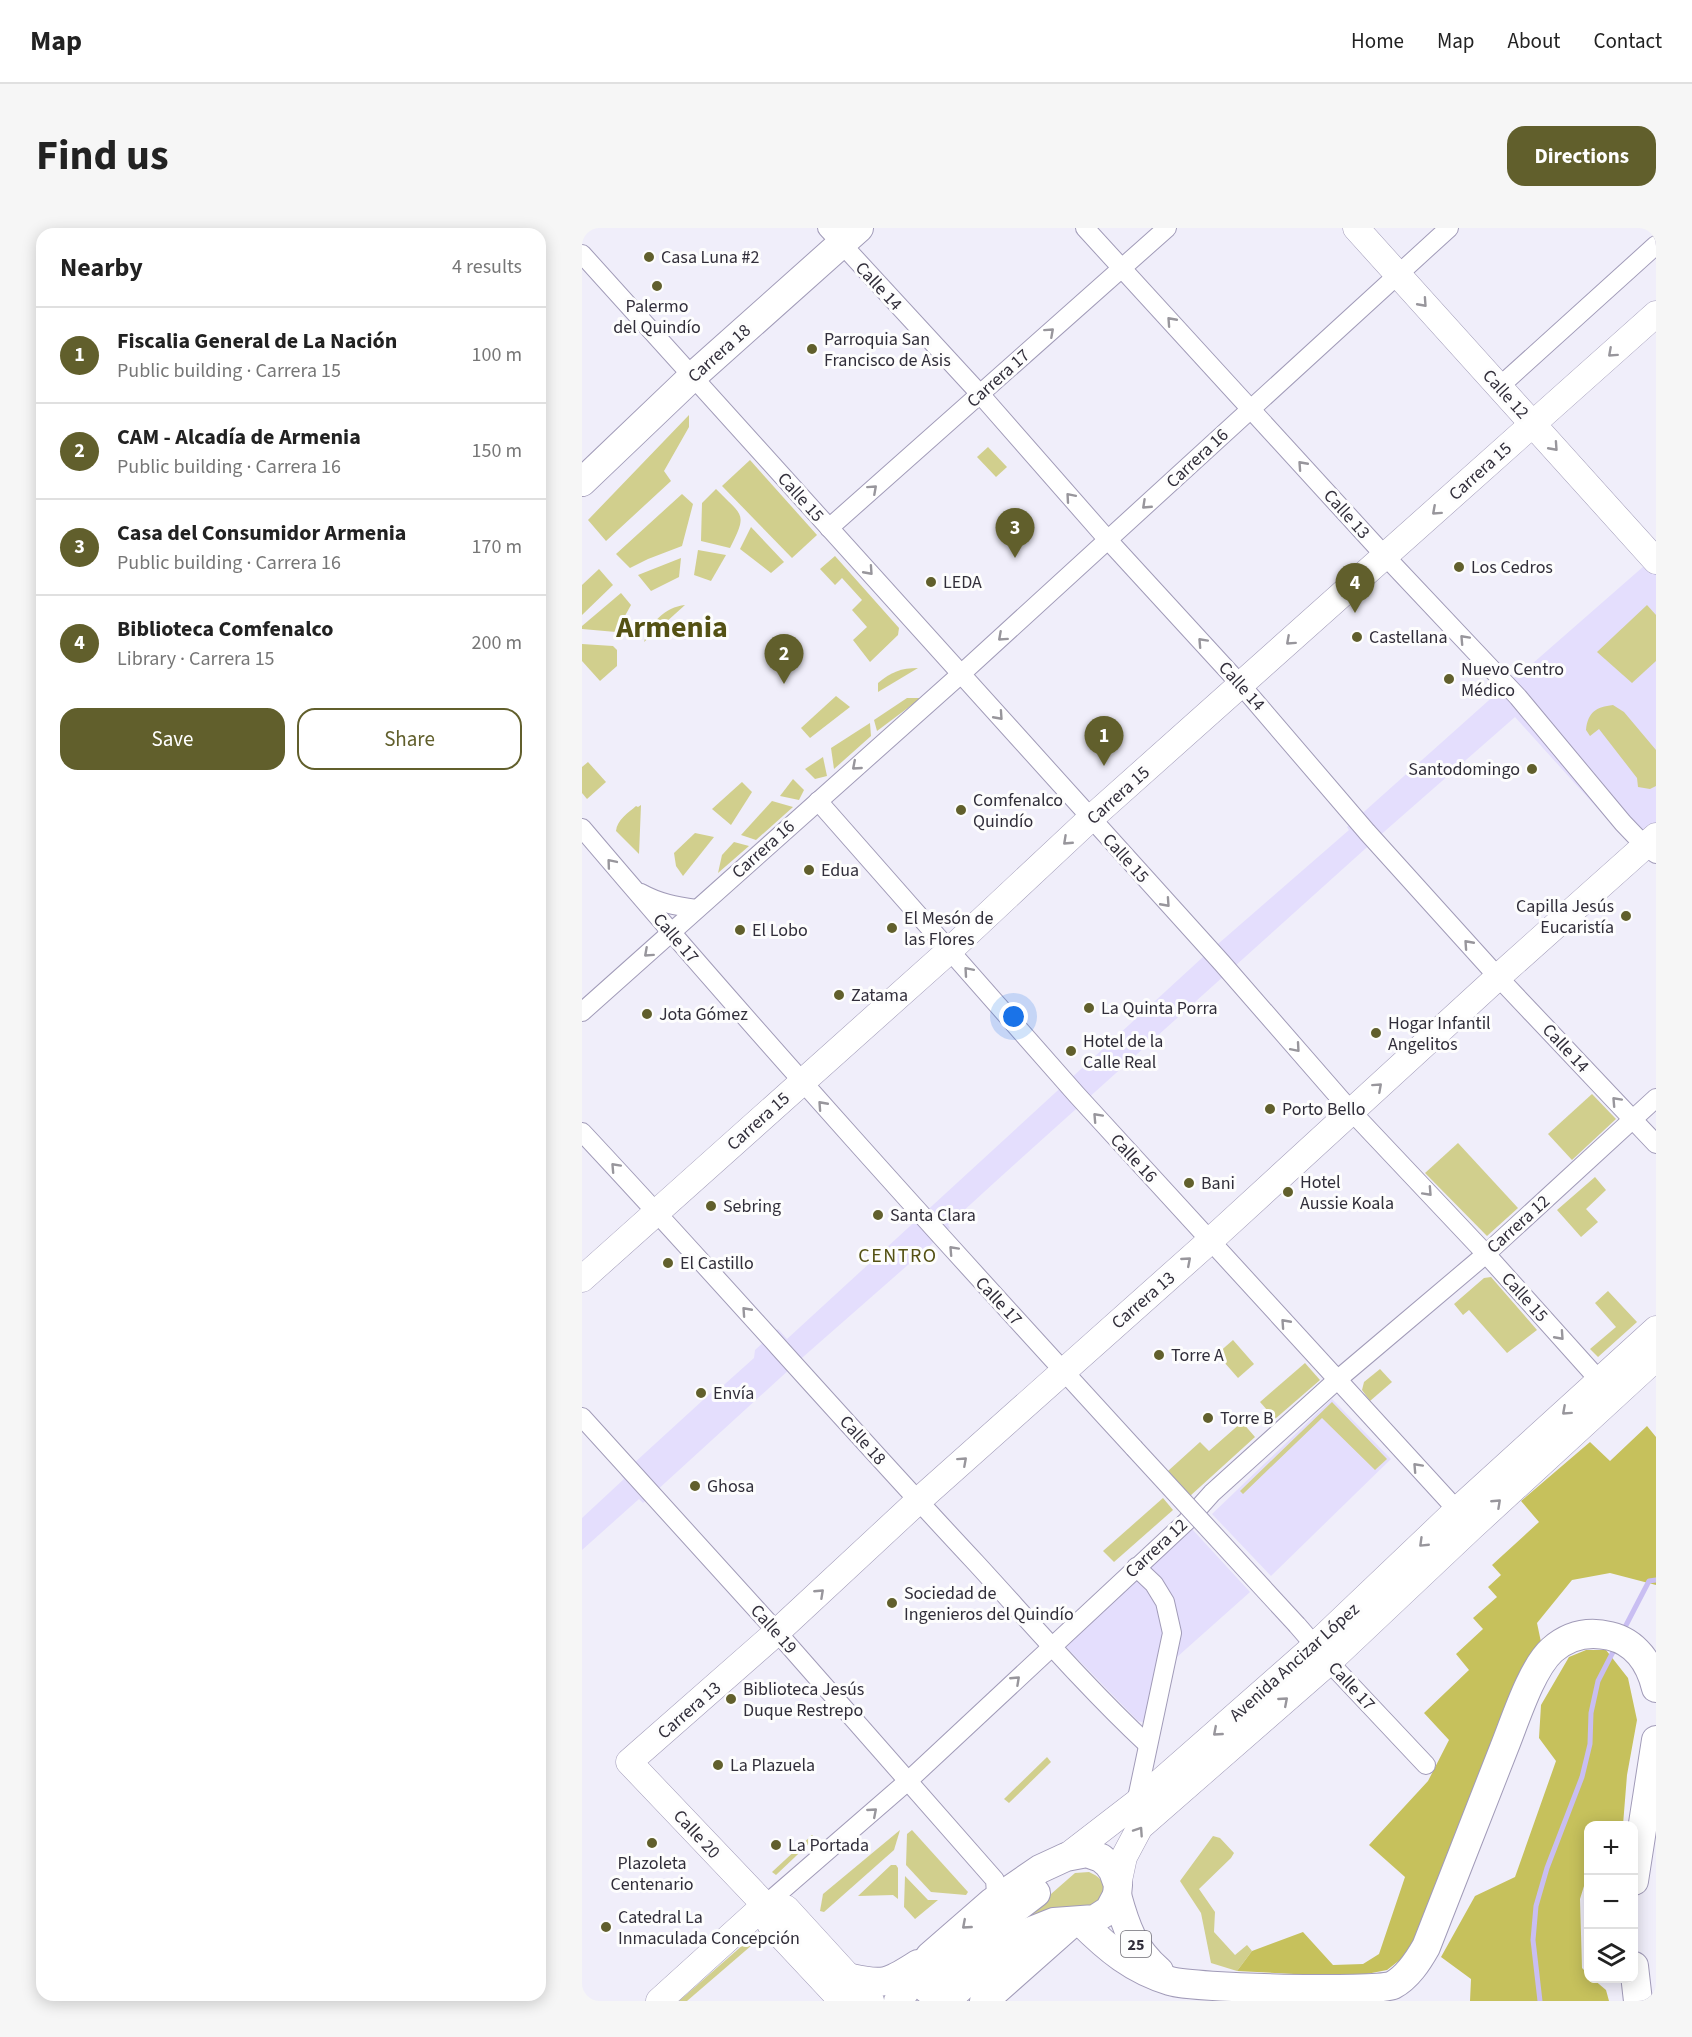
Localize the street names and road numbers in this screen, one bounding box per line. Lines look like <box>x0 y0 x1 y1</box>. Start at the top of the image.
street label: Calle 14 <box>849 256 908 316</box>
street label: Carrera 18 <box>682 318 756 388</box>
street label: Carrera 17 <box>961 343 1035 413</box>
street label: Calle 12 <box>1477 364 1535 425</box>
street label: Carrera 16 <box>1161 423 1234 494</box>
street label: Carrera 15 <box>1443 436 1517 506</box>
street label: Calle 15 <box>772 467 830 528</box>
street label: Calle 13 <box>1318 484 1376 545</box>
street label: Calle 14 <box>1213 656 1271 717</box>
street label: Carrera 15 <box>1081 760 1155 830</box>
street label: Carrera 16 <box>726 814 800 884</box>
street label: Calle 15 <box>1097 828 1155 889</box>
street label: Calle 17 <box>647 908 704 969</box>
street label: Calle 14 <box>1536 1018 1595 1078</box>
street label: Carrera 15 <box>721 1086 795 1156</box>
street label: Calle 16 <box>1104 1128 1163 1188</box>
street label: Carrera 12 <box>1481 1189 1555 1259</box>
street label: Carrera 13 <box>1106 1266 1181 1335</box>
street label: Calle 15 <box>1496 1267 1554 1328</box>
street label: Calle 17 <box>969 1271 1028 1331</box>
street label: Calle 18 <box>834 1410 892 1471</box>
street label: Carrera 12 <box>1120 1513 1193 1584</box>
street label: Avenida Ancizar López <box>1224 1597 1365 1728</box>
street label: Calle 19 <box>745 1599 803 1660</box>
street label: Calle 17 <box>1322 1656 1381 1716</box>
street label: Carrera 13 <box>652 1676 727 1745</box>
street label: Calle 20 <box>667 1804 726 1864</box>
road number: 25 <box>1121 1931 1151 1957</box>

